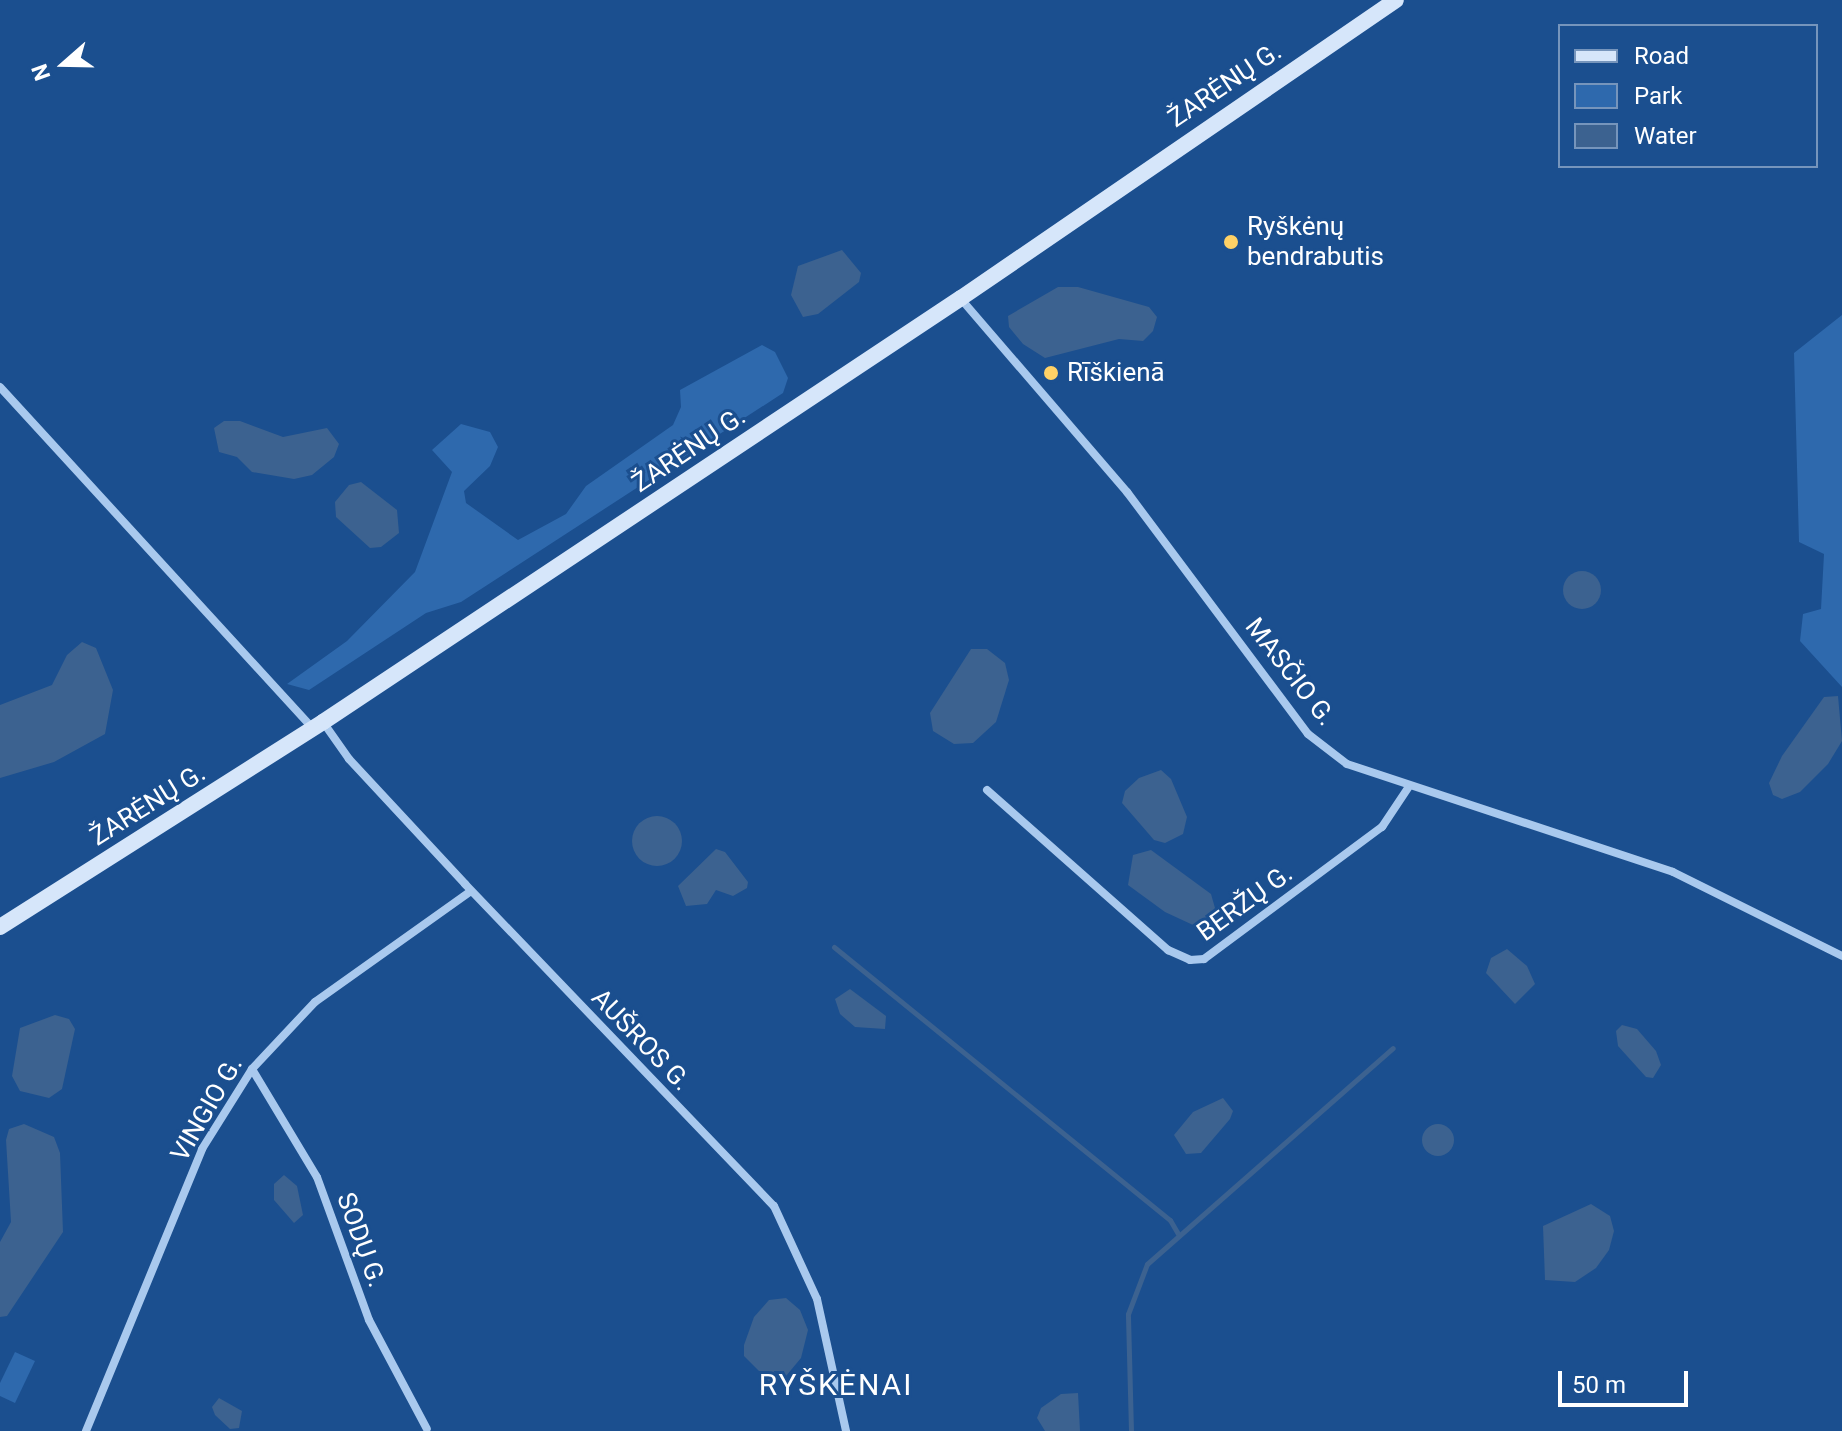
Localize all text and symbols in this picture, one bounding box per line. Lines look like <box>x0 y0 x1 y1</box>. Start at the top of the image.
north arrow <box>24 24 104 104</box>
legend <box>1558 24 1818 168</box>
street label: ŽARĖNŲ G. <box>1162 36 1288 134</box>
text: Road <box>1634 42 1689 70</box>
text: N <box>27 61 55 84</box>
text: Park <box>1634 82 1682 110</box>
text: Water <box>1634 122 1697 150</box>
place label: Ryškėnų bendrabutis <box>1247 211 1384 272</box>
marker: Ryškėnų bendrabutis <box>1222 233 1240 251</box>
place label: Rīškienā <box>1067 357 1165 389</box>
marker: Rīškienā <box>1042 364 1060 382</box>
street label: ŽARĖNŲ G. <box>626 401 752 499</box>
street label: MASČIO G. <box>1238 612 1342 732</box>
street label: ŽARĖNŲ G. <box>85 757 211 853</box>
street label: BERŽŲ G. <box>1191 858 1299 948</box>
street label: AUŠROS G. <box>585 983 697 1097</box>
street label: VINGIO G. <box>165 1051 249 1167</box>
street label: SODŲ G. <box>330 1188 392 1292</box>
scale bar <box>1562 1355 1692 1405</box>
district label: RYŠKĖNAI <box>759 1367 913 1403</box>
text: 50 m <box>1572 1371 1626 1399</box>

